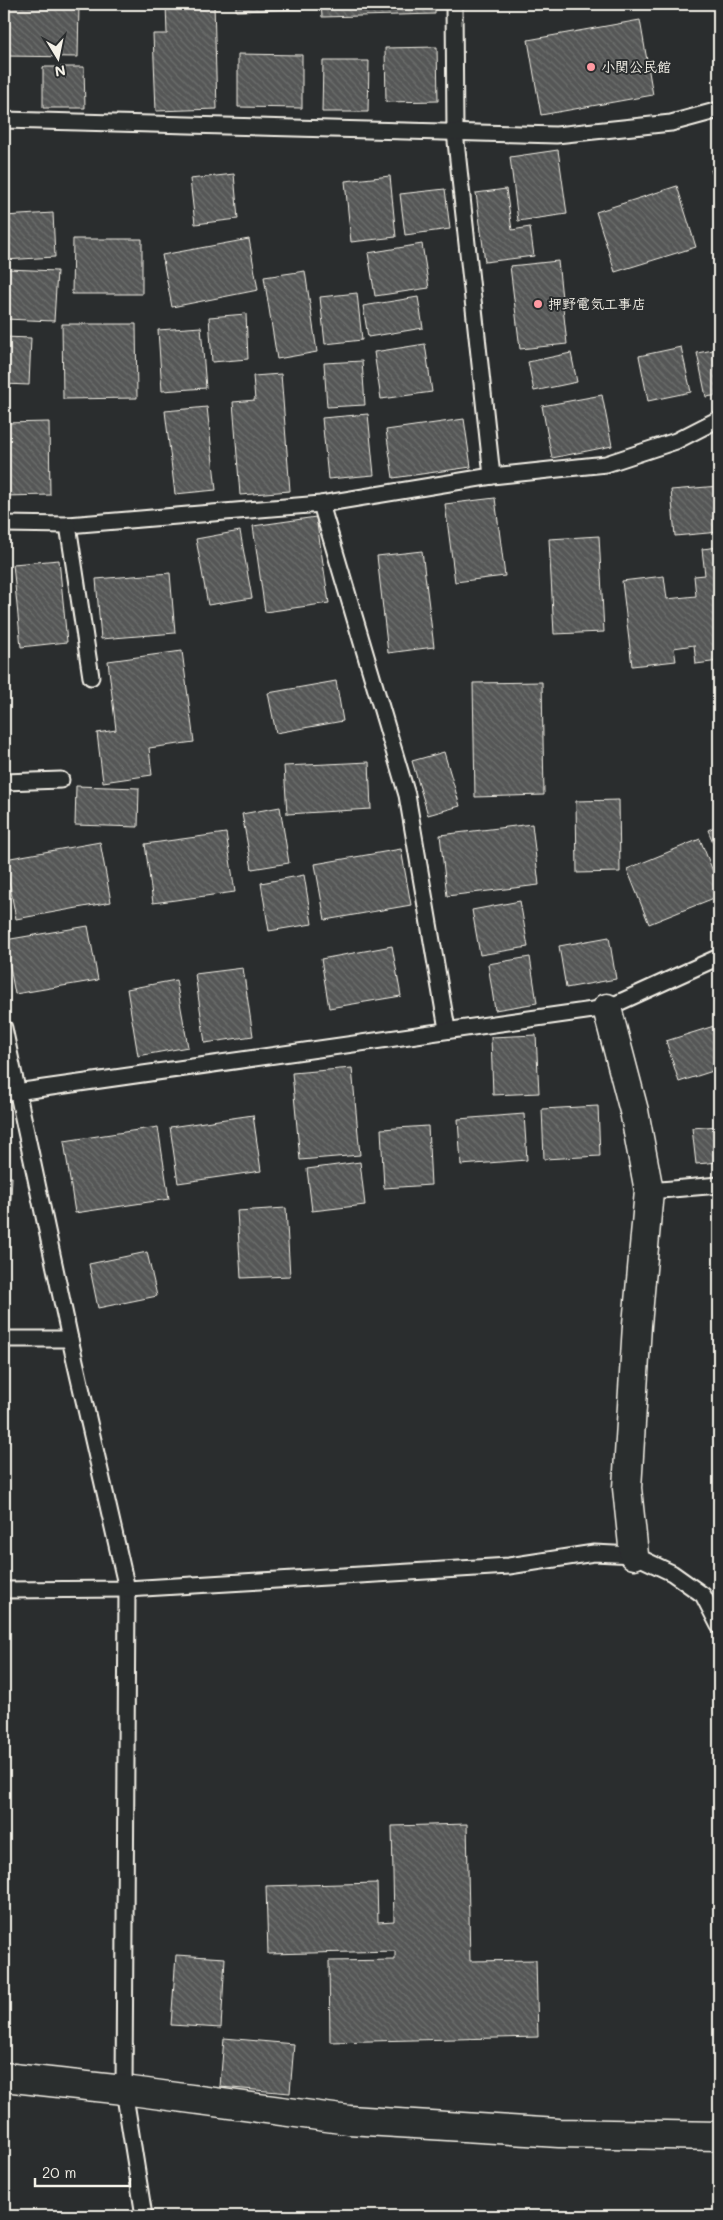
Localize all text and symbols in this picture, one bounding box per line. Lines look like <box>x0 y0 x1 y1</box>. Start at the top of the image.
north arrow <box>32 32 82 82</box>
place label: 小関公民館 <box>601 57 671 76</box>
text: N <box>53 61 67 82</box>
marker: 小関公民館 <box>585 61 597 73</box>
place label: 押野電気工事店 <box>548 294 646 313</box>
marker: 押野電気工事店 <box>532 298 544 310</box>
scale bar <box>35 2155 130 2187</box>
text: 20 m <box>42 2162 76 2182</box>

